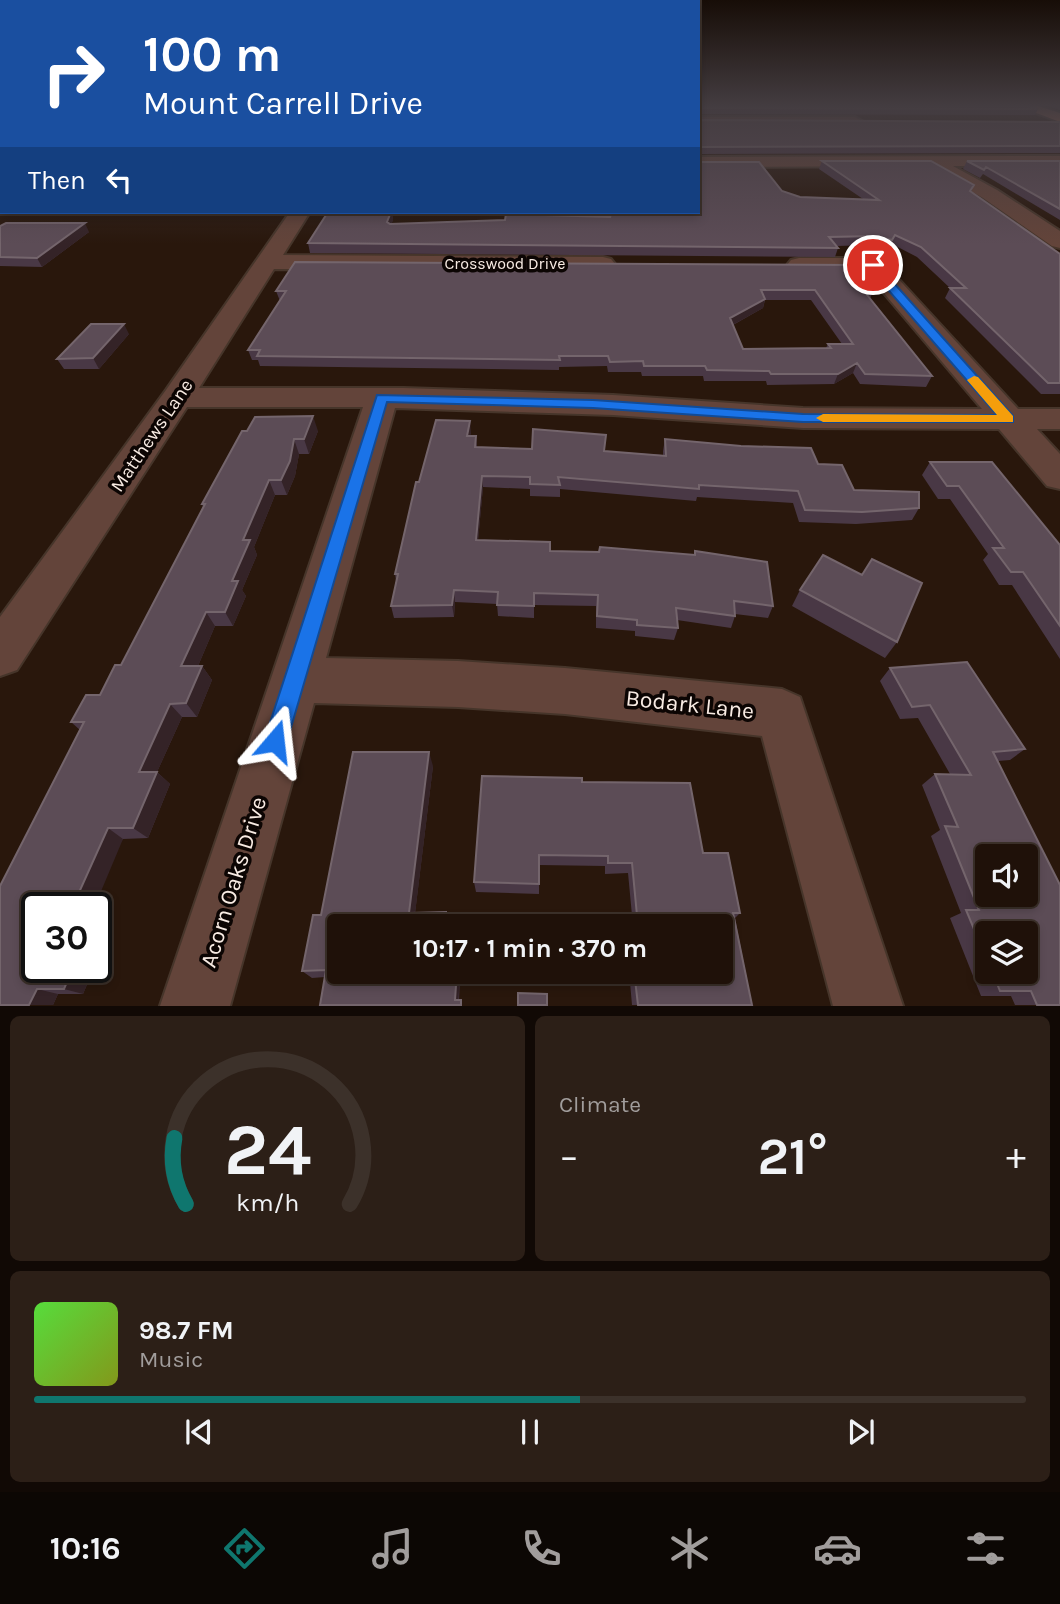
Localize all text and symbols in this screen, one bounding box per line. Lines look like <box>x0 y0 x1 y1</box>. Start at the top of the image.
text: 100 m <box>143 26 281 83</box>
icon: right <box>28 28 119 119</box>
text: Mount Carrell Drive <box>143 85 423 122</box>
icon: left <box>100 161 138 199</box>
text: Then <box>28 165 86 196</box>
pin <box>843 235 903 295</box>
icon: arrive <box>854 246 892 284</box>
street label: Crosswood Drive <box>445 254 565 273</box>
street label: Matthews Lane <box>106 375 198 496</box>
street label: Bodark Lane <box>624 684 756 725</box>
position arrow <box>238 704 312 778</box>
street label: Acorn Oaks Drive <box>195 794 272 971</box>
map controls <box>975 844 1038 984</box>
button: sound <box>975 844 1038 907</box>
speed limit sign: 30 <box>21 892 112 983</box>
button: layers <box>975 921 1038 984</box>
text: 10:17 · 1 min · 370 m <box>413 933 647 964</box>
text: Climate <box>559 1091 641 1118</box>
text: 24 <box>224 1108 311 1193</box>
text: 21° <box>757 1126 828 1187</box>
text: − <box>559 1134 579 1179</box>
text: + <box>1006 1134 1026 1179</box>
text: km/h <box>236 1188 299 1217</box>
text: 98.7 FM <box>139 1315 234 1346</box>
text: Music <box>139 1346 203 1373</box>
icon: previous <box>180 1413 218 1451</box>
icon: pause <box>511 1413 549 1451</box>
icon: next <box>842 1413 880 1451</box>
icon: directions <box>220 1524 269 1573</box>
icon: music <box>368 1524 417 1573</box>
icon: phone <box>517 1524 566 1573</box>
icon: climate <box>665 1524 714 1573</box>
icon: car <box>813 1524 862 1573</box>
icon: filters <box>961 1524 1010 1573</box>
text: 10:16 <box>50 1530 121 1567</box>

